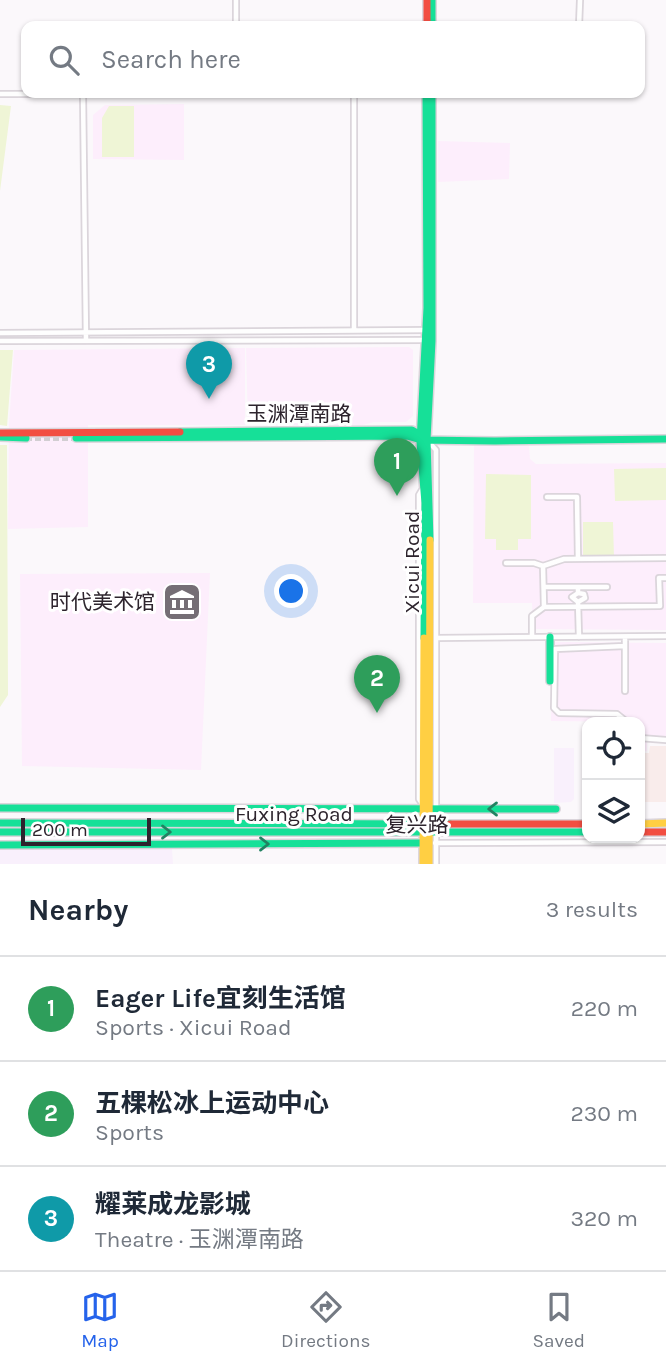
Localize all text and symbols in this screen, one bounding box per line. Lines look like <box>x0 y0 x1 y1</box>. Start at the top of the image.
search box <box>21 21 645 98</box>
icon: search <box>45 41 83 79</box>
text: Search here <box>101 44 241 75</box>
pin: 3 <box>186 341 232 399</box>
street label: 玉渊潭南路 <box>247 402 352 426</box>
pin: 1 <box>374 438 420 496</box>
street label: Xicui Road <box>400 511 424 613</box>
your location <box>274 574 308 608</box>
museum icon: 时代美术馆 <box>161 581 203 623</box>
place label: 时代美术馆 <box>50 590 155 614</box>
pin: 2 <box>354 655 400 713</box>
map controls <box>582 717 645 843</box>
button: locate <box>582 717 645 780</box>
button: layers <box>582 780 645 843</box>
one-way arrow <box>487 801 498 817</box>
street label: Fuxing Road <box>235 802 353 826</box>
street label: 复兴路 <box>386 813 449 837</box>
scale bar <box>21 815 150 847</box>
text: 200 m <box>32 819 88 841</box>
one-way arrow <box>161 824 172 840</box>
one-way arrow <box>259 836 270 851</box>
text: Nearby <box>28 892 128 928</box>
text: 3 results <box>546 896 638 923</box>
text: Eager Life宜刻生活馆 <box>95 983 346 1014</box>
text: 1 <box>47 995 55 1022</box>
text: 220 m <box>571 995 638 1022</box>
text: Sports · Xicui Road <box>95 1014 292 1041</box>
text: 五棵松冰上运动中心 <box>95 1088 329 1119</box>
text: 2 <box>44 1100 58 1127</box>
text: 230 m <box>570 1100 638 1127</box>
text: Sports <box>95 1119 164 1146</box>
text: 耀莱成龙影城 <box>95 1189 251 1220</box>
text: 3 <box>44 1205 58 1232</box>
text: 320 m <box>570 1205 638 1232</box>
text: Theatre · 玉渊潭南路 <box>95 1226 304 1253</box>
tab: Map <box>81 1288 119 1352</box>
tab: Directions <box>281 1288 370 1352</box>
tab: Saved <box>532 1288 585 1352</box>

